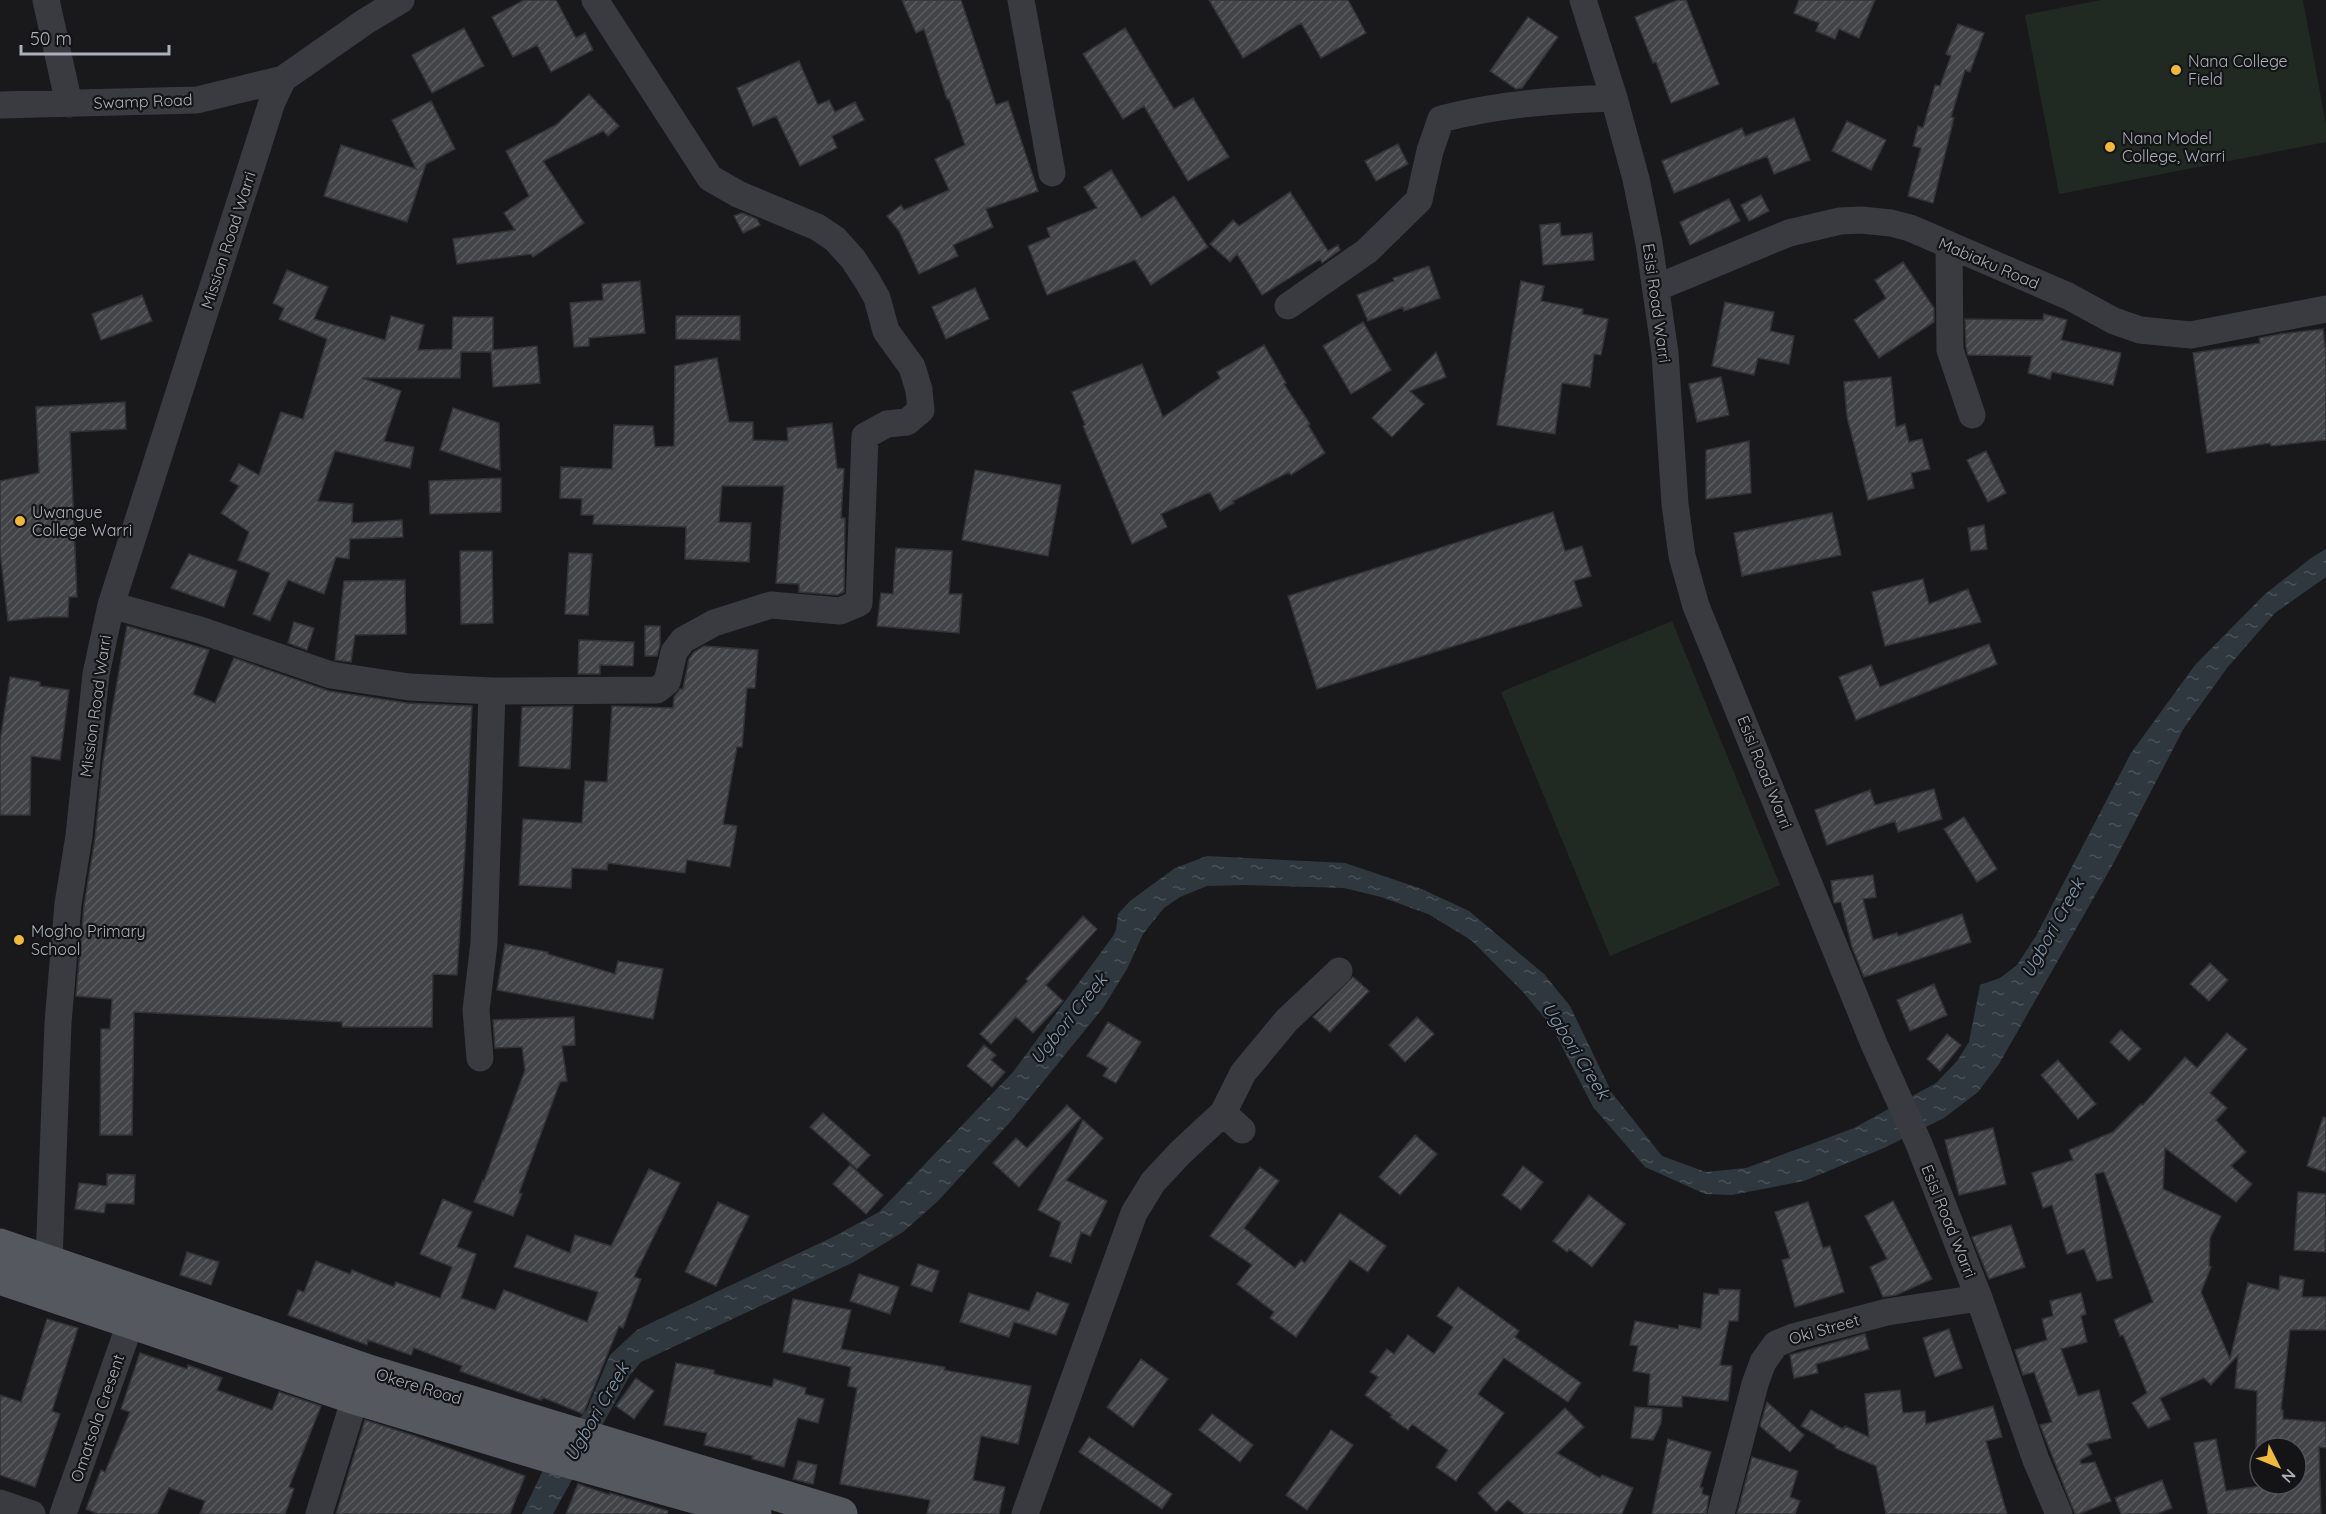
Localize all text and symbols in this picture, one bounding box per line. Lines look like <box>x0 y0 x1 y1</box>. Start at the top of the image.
scale bar <box>21 18 170 56</box>
text: 50 m <box>30 27 72 50</box>
place label: Nana College Field <box>2188 51 2288 89</box>
marker: Nana College Field <box>2169 63 2183 77</box>
street label: Swamp Road <box>93 89 193 113</box>
place label: Nana Model College, Warri <box>2122 128 2225 166</box>
marker: Nana Model College, Warri <box>2103 140 2117 154</box>
street label: Mission Road Warri <box>196 169 260 311</box>
street label: Mabiaku Road <box>1936 233 2042 293</box>
street label: Esisi Road Warri <box>1639 242 1675 364</box>
place label: Uwangue College Warri <box>32 502 132 540</box>
marker: Uwangue College Warri <box>13 514 27 528</box>
street label: Mission Road Warri <box>75 634 115 778</box>
street label: Esisi Road Warri <box>1733 713 1797 831</box>
water label: Ugbori Creek <box>2016 873 2090 981</box>
place label: Mogho Primary School <box>31 921 146 959</box>
marker: Mogho Primary School <box>12 933 26 947</box>
water label: Ugbori Creek <box>1025 968 1113 1069</box>
water label: Ugbori Creek <box>1538 998 1616 1105</box>
street label: Esisi Road Warri <box>1917 1162 1981 1280</box>
street label: Oki Street <box>1786 1309 1862 1349</box>
street label: Omatsola Cresent <box>66 1352 128 1484</box>
water label: Ugbori Creek <box>559 1357 635 1465</box>
street label: Okere Road <box>374 1364 464 1408</box>
north arrow <box>2248 1436 2308 1496</box>
text: N <box>2278 1465 2300 1487</box>

